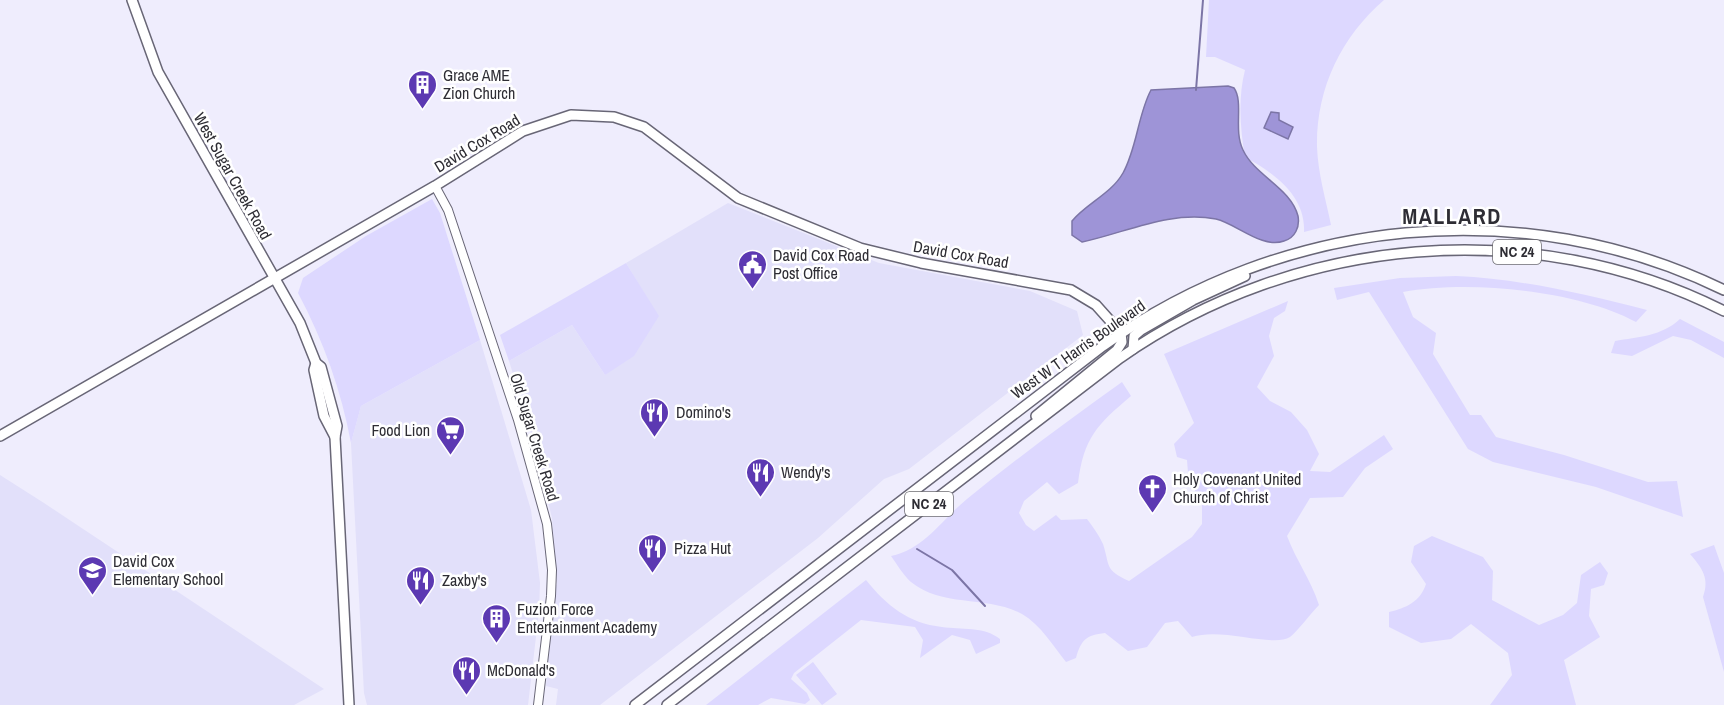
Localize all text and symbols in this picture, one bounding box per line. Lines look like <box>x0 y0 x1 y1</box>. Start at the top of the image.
place label: Grace AME Zion Church <box>443 64 515 104</box>
building icon: Grace AME Zion Church <box>406 68 438 110</box>
street label: West Sugar Creek Road <box>189 109 277 243</box>
street label: David Cox Road <box>430 109 524 177</box>
district label: MALLARD <box>1402 201 1502 231</box>
street label: David Cox Road <box>912 235 1010 273</box>
road number: NC 24 <box>1493 240 1541 264</box>
place label: David Cox Road Post Office <box>773 244 869 284</box>
public building icon: David Cox Road Post Office <box>736 248 768 290</box>
street label: West W T Harris Boulevard <box>1007 294 1149 404</box>
street label: Old Sugar Creek Road <box>505 370 565 504</box>
restaurant icon: Domino's <box>639 396 671 438</box>
place label: Domino's <box>676 401 731 423</box>
supermarket icon: Food Lion <box>435 414 467 456</box>
place label: Food Lion <box>372 419 430 441</box>
restaurant icon: Wendy's <box>744 456 776 498</box>
place label: Wendy's <box>781 461 831 483</box>
place label: Holy Covenant United Church of Christ <box>1173 468 1301 508</box>
church icon: Holy Covenant United Church of Christ <box>1136 472 1168 514</box>
road number: NC 24 <box>905 492 953 516</box>
restaurant icon: Pizza Hut <box>637 532 669 574</box>
place label: Pizza Hut <box>674 537 731 559</box>
place label: David Cox Elementary School <box>113 550 223 590</box>
school or university icon: David Cox Elementary School <box>76 554 108 596</box>
restaurant icon: Zaxby's <box>405 564 437 606</box>
place label: Zaxby's <box>442 569 487 591</box>
place label: Fuzion Force Entertainment Academy <box>517 598 657 638</box>
building icon: Fuzion Force Entertainment Academy <box>480 602 512 644</box>
restaurant icon: McDonald's <box>450 654 482 696</box>
place label: McDonald's <box>487 659 555 681</box>

